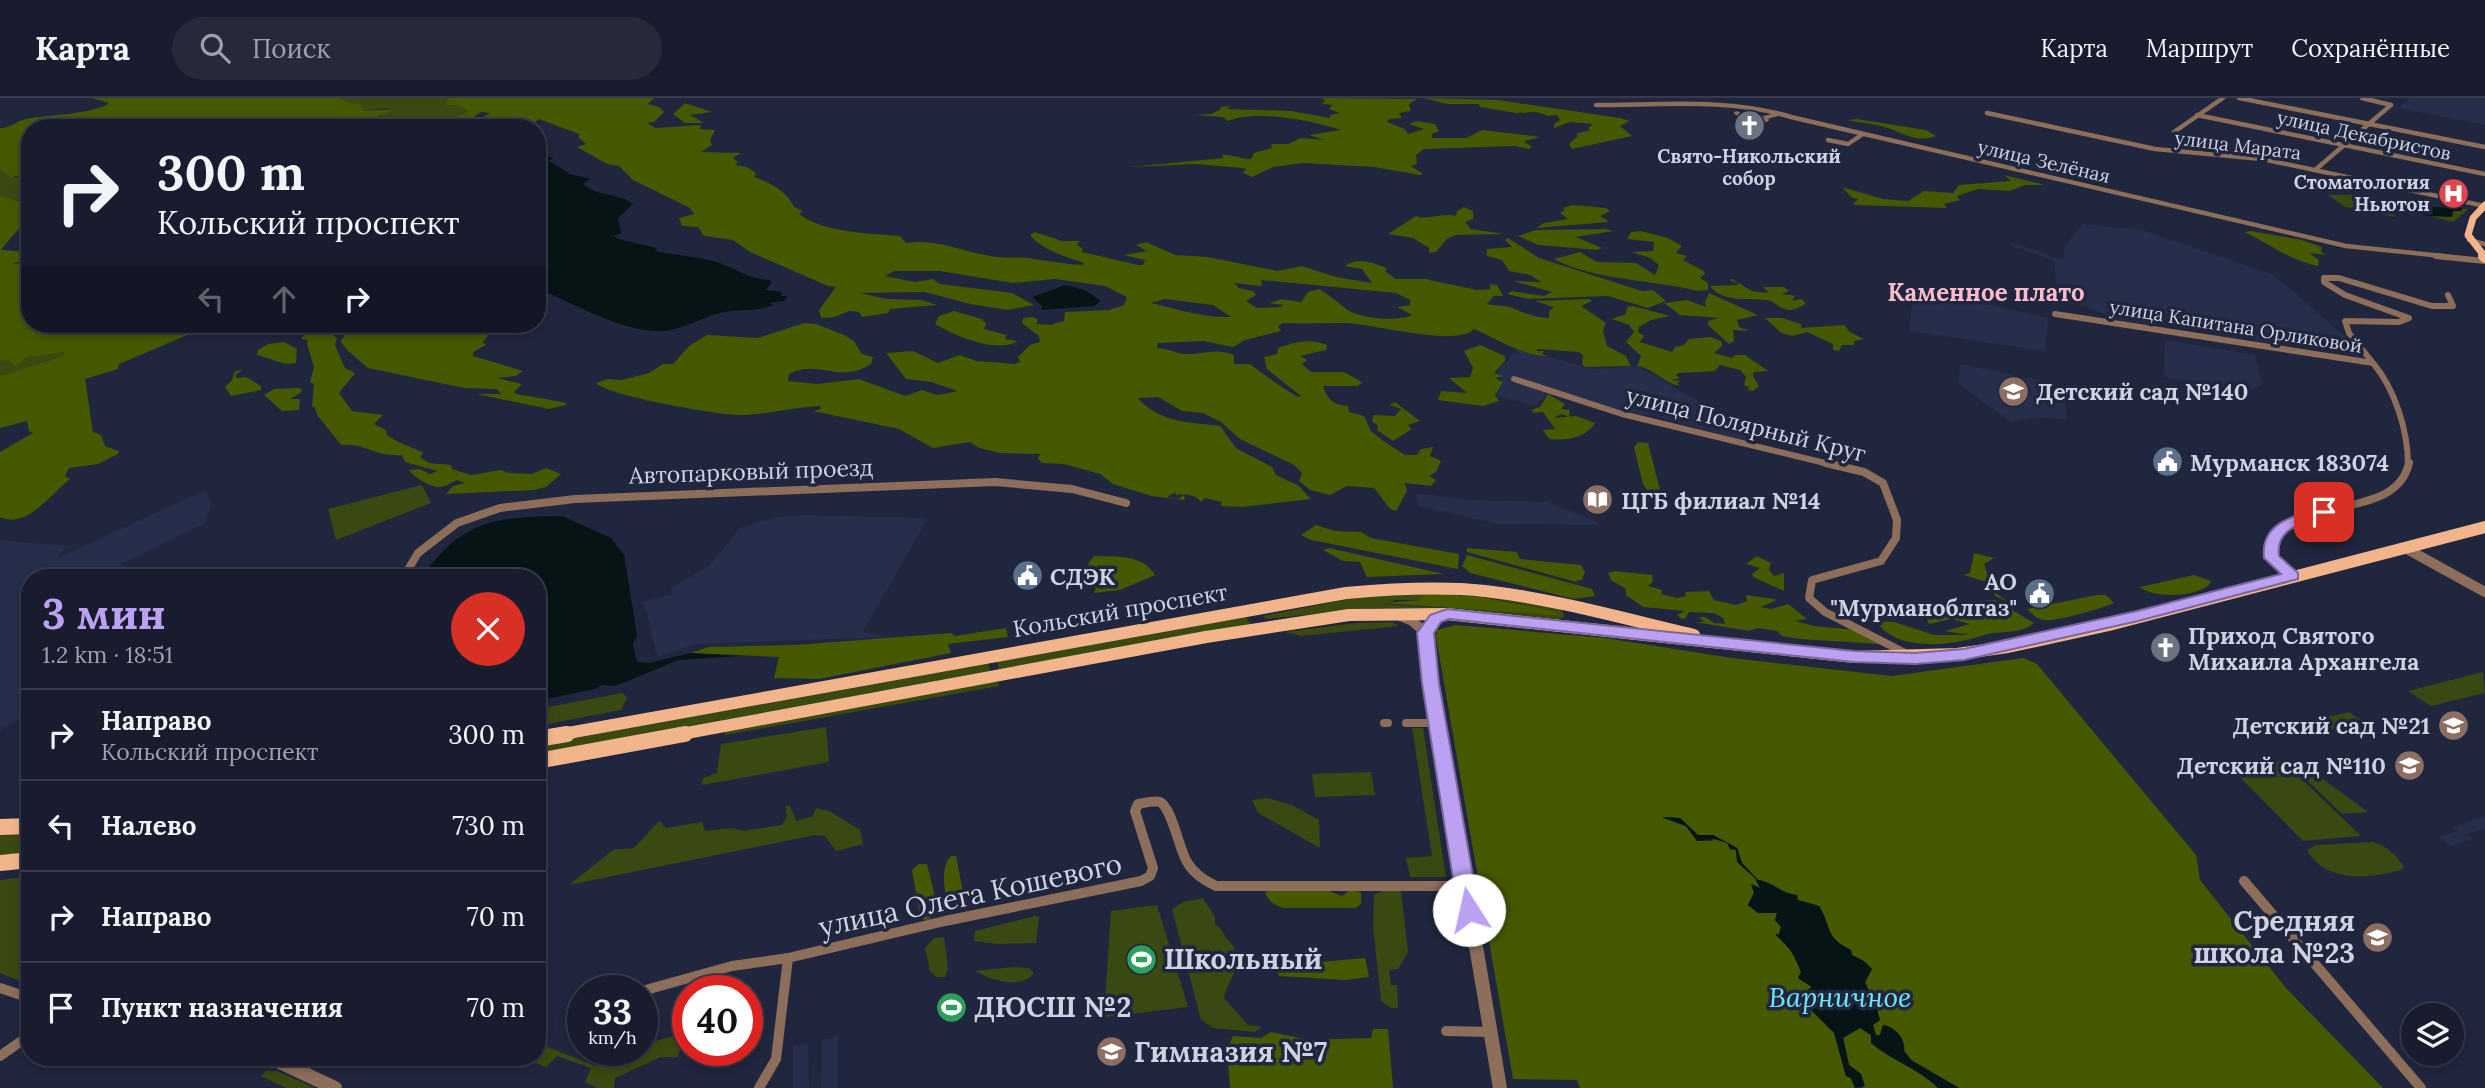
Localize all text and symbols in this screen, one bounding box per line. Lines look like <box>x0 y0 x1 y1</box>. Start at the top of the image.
search box <box>172 17 662 80</box>
text: Карта <box>35 27 130 69</box>
icon: search <box>196 29 234 67</box>
text: Поиск <box>252 32 331 65</box>
text: Карта <box>2040 33 2108 64</box>
text: Маршрут <box>2146 33 2253 64</box>
text: Сохранённые <box>2291 33 2450 64</box>
street label: улица Декабристов <box>2275 105 2453 165</box>
church icon: Свято-Никольский собор <box>1732 108 1766 142</box>
street label: улица Марата <box>2173 125 2303 165</box>
street label: улица Зелёная <box>1975 134 2113 188</box>
text: 300 m <box>157 141 305 203</box>
place label: Свято-Никольский собор <box>1657 144 1841 190</box>
icon: right <box>42 147 133 238</box>
place label: Стоматология Ньютон <box>2294 170 2430 216</box>
hospital icon: Стоматология Ньютон <box>2436 176 2470 210</box>
text: Кольский проспект <box>157 202 460 243</box>
district label: Каменное плато <box>1887 277 2085 308</box>
icon: left <box>192 280 230 318</box>
icon: ahead <box>265 280 303 318</box>
icon: right <box>338 280 376 318</box>
street label: улица Капитана Орликовой <box>2108 294 2364 358</box>
school or university icon: Детский сад №140 <box>1996 374 2030 408</box>
place label: Детский сад №140 <box>2036 377 2248 406</box>
street label: улица Полярный Круг <box>1623 380 1869 468</box>
public building icon: Мурманск 183074 <box>2150 445 2184 479</box>
place label: Мурманск 183074 <box>2190 448 2389 477</box>
street label: Автопарковый проезд <box>628 452 873 490</box>
pin <box>2294 482 2354 542</box>
library icon: ЦГБ филиал №14 <box>1581 483 1615 517</box>
place label: ЦГБ филиал №14 <box>1621 486 1821 515</box>
icon: arrive <box>2305 493 2343 531</box>
public building icon: СДЭК <box>1010 559 1044 593</box>
place label: СДЭК <box>1050 562 1116 591</box>
place label: AO "Мурманоблгаз" <box>1830 567 2017 622</box>
street label: Кольский проспект <box>1010 577 1230 643</box>
public building icon: AO "Мурманоблгаз" <box>2023 577 2057 611</box>
text: 3 мин <box>42 587 166 641</box>
button: close <box>451 592 525 666</box>
place label: Приход Святого Михаила Архангела <box>2188 621 2419 676</box>
church icon: Приход Святого Михаила Архангела <box>2148 631 2182 665</box>
text: 1.2 km · 18:51 <box>42 640 173 669</box>
text: Направо <box>101 704 212 737</box>
school or university icon: Детский сад №21 <box>2436 708 2470 742</box>
place label: Детский сад №21 <box>2233 711 2430 740</box>
icon: right <box>42 716 80 754</box>
text: 300 m <box>448 718 525 751</box>
text: Кольский проспект <box>101 737 319 766</box>
school or university icon: Детский сад №110 <box>2392 748 2426 782</box>
place label: Детский сад №110 <box>2177 751 2386 780</box>
icon: left <box>42 807 80 845</box>
text: Налево <box>101 809 197 842</box>
text: 730 m <box>452 809 525 842</box>
street label: улица Олега Кошевого <box>815 845 1125 945</box>
position arrow <box>1432 873 1506 947</box>
icon: right <box>42 898 80 936</box>
text: Направо <box>101 900 212 933</box>
text: 70 m <box>467 900 525 933</box>
place label: Средняя школа №23 <box>2194 903 2355 971</box>
school or university icon: Средняя школа №23 <box>2361 920 2395 954</box>
place label: Школьный <box>1164 941 1322 977</box>
sports icon: Школьный <box>1124 942 1158 976</box>
speed limit sign: 40 <box>672 975 763 1066</box>
water label: Варничное <box>1769 979 1911 1015</box>
icon: arrive <box>42 989 80 1027</box>
text: 33 <box>593 989 632 1034</box>
place label: ДЮСШ №2 <box>974 989 1131 1025</box>
sports icon: ДЮСШ №2 <box>934 990 968 1024</box>
text: Пункт назначения <box>101 991 343 1024</box>
text: 70 m <box>467 991 525 1024</box>
map controls <box>2401 1003 2464 1066</box>
button: layers <box>2401 1003 2464 1066</box>
text: km/h <box>588 1026 637 1049</box>
place label: Гимназия №7 <box>1134 1034 1327 1070</box>
school or university icon: Гимназия №7 <box>1094 1035 1128 1069</box>

